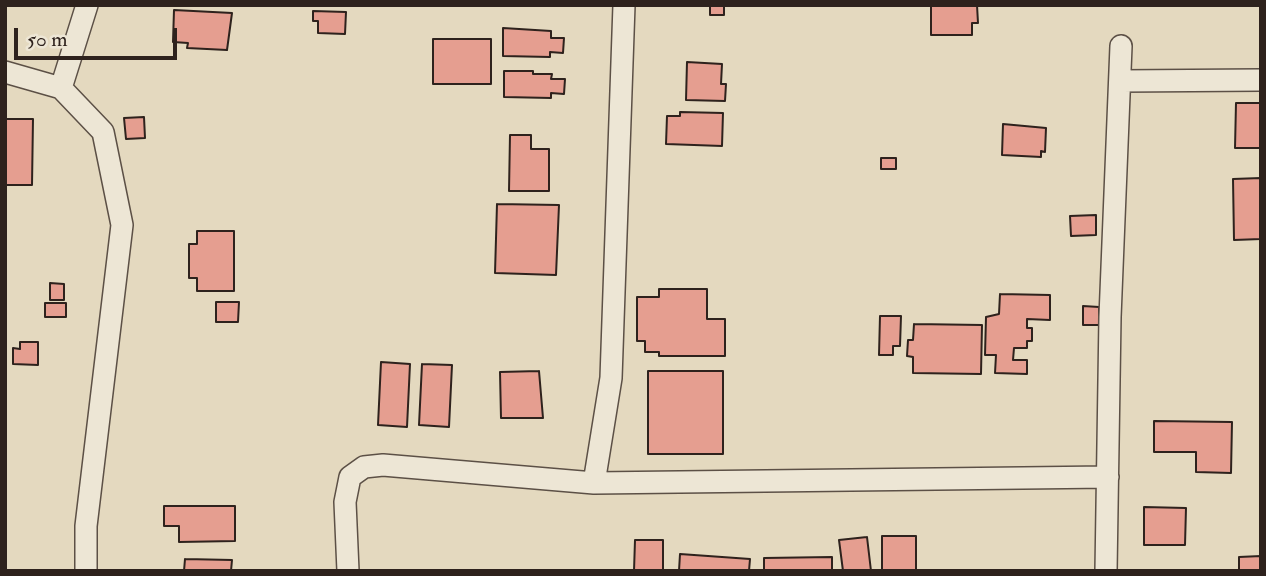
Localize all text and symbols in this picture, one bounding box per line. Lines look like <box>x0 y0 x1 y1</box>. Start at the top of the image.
scale bar <box>18 14 180 58</box>
text: 50 m <box>27 26 68 53</box>

